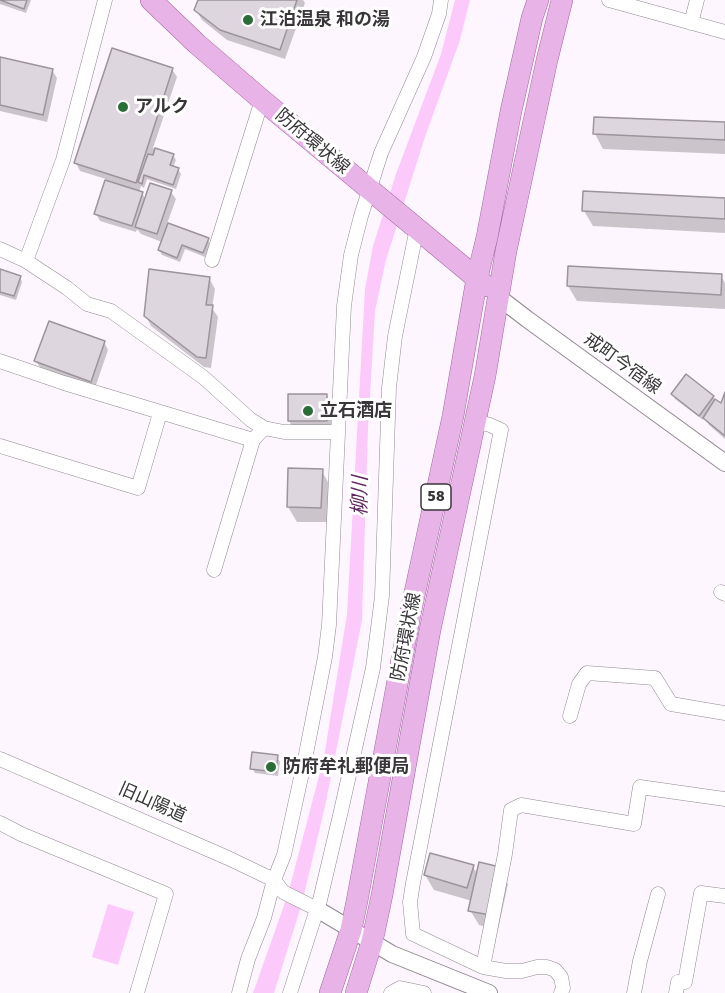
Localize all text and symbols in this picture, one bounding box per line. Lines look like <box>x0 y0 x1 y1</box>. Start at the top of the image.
place label: 江泊温泉 和の湯 <box>260 9 390 31</box>
marker: 江泊温泉 和の湯 <box>241 13 255 27</box>
place label: アルク <box>135 96 189 118</box>
marker: アルク <box>116 100 130 114</box>
street label: 防府環状線 <box>271 105 353 179</box>
street label: 戒町今宿線 <box>579 329 665 399</box>
place label: 立石酒店 <box>320 400 392 422</box>
marker: 立石酒店 <box>301 404 315 418</box>
water label: 柳川 <box>349 476 373 516</box>
road number: 58 <box>421 484 451 510</box>
street label: 防府環状線 <box>388 591 426 683</box>
place label: 防府牟礼郵便局 <box>283 756 409 778</box>
marker: 防府牟礼郵便局 <box>264 760 278 774</box>
street label: 旧山陽道 <box>115 778 189 828</box>

